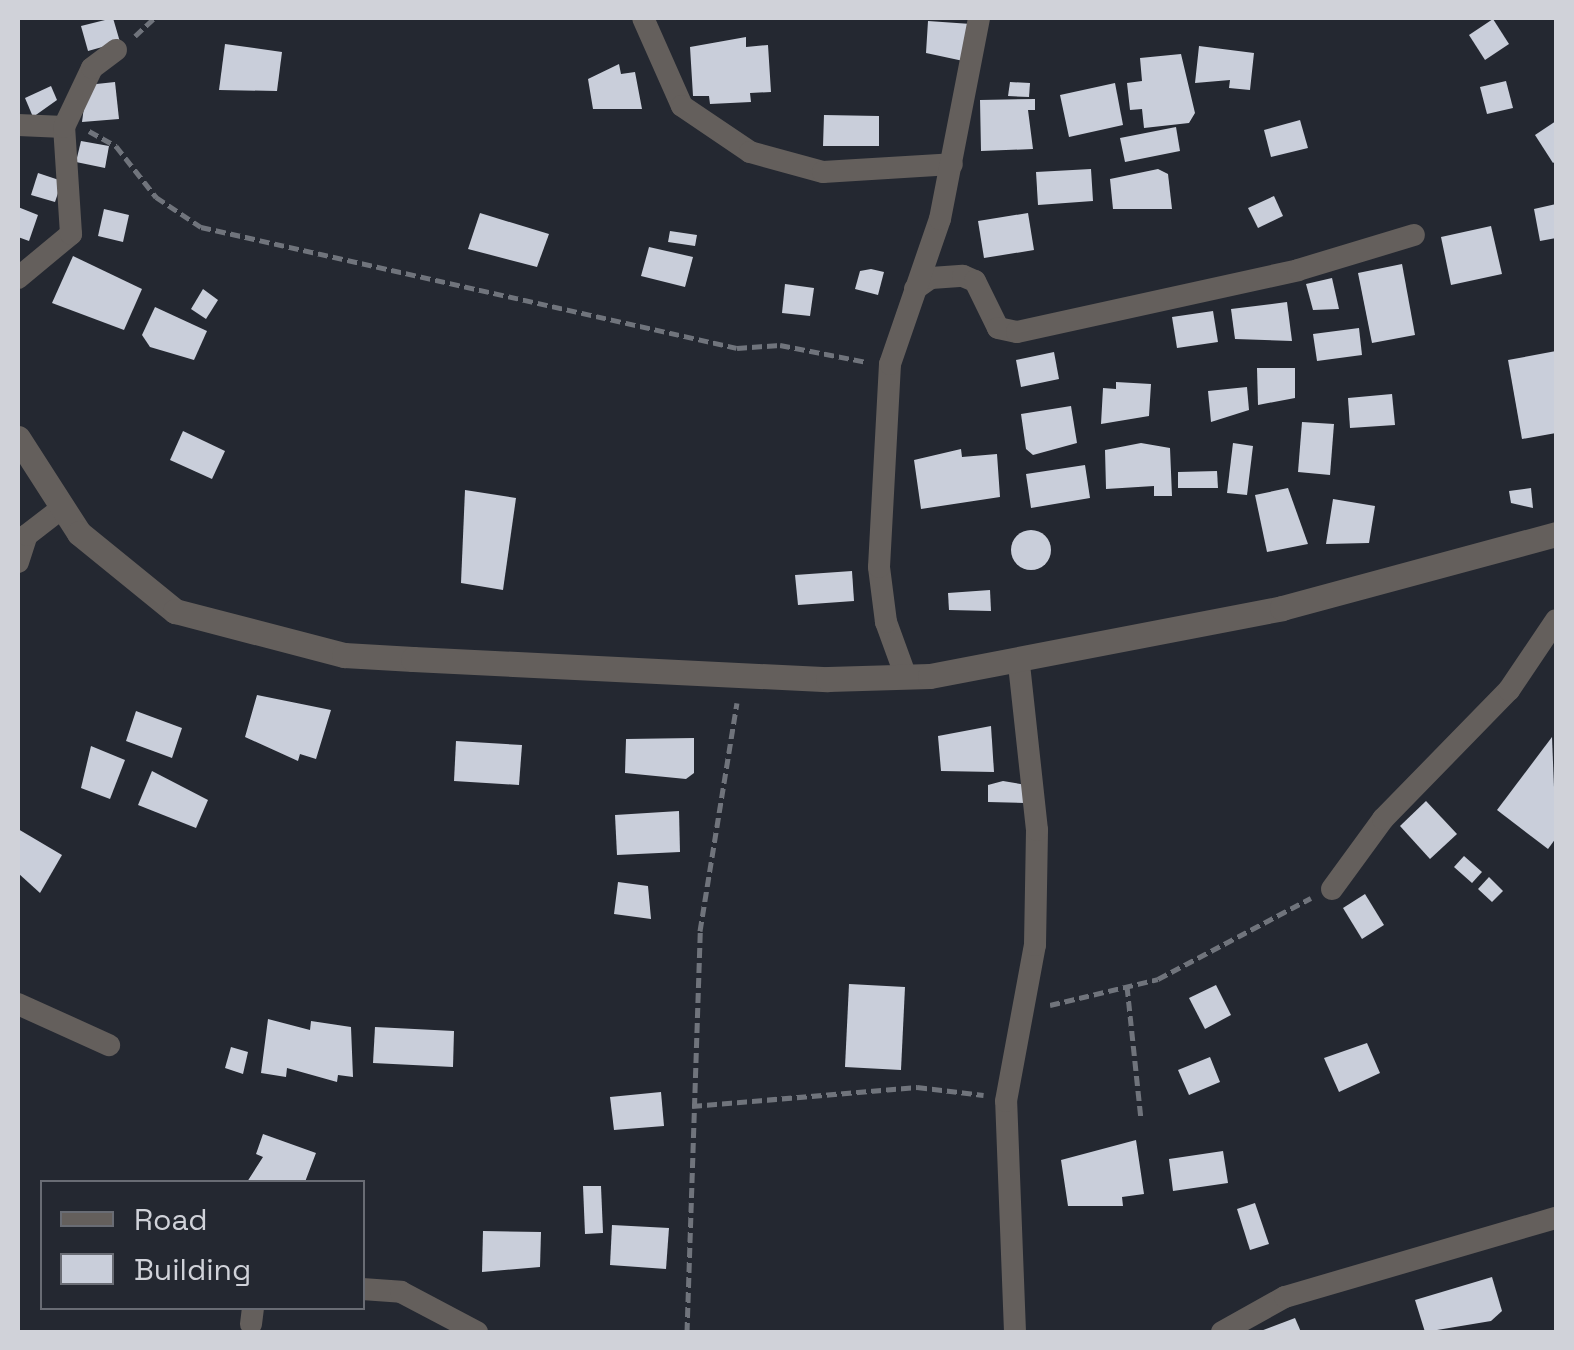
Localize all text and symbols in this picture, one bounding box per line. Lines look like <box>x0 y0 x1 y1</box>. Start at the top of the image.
legend <box>40 1180 365 1310</box>
text: Road <box>134 1200 208 1239</box>
text: Building <box>134 1250 251 1289</box>

